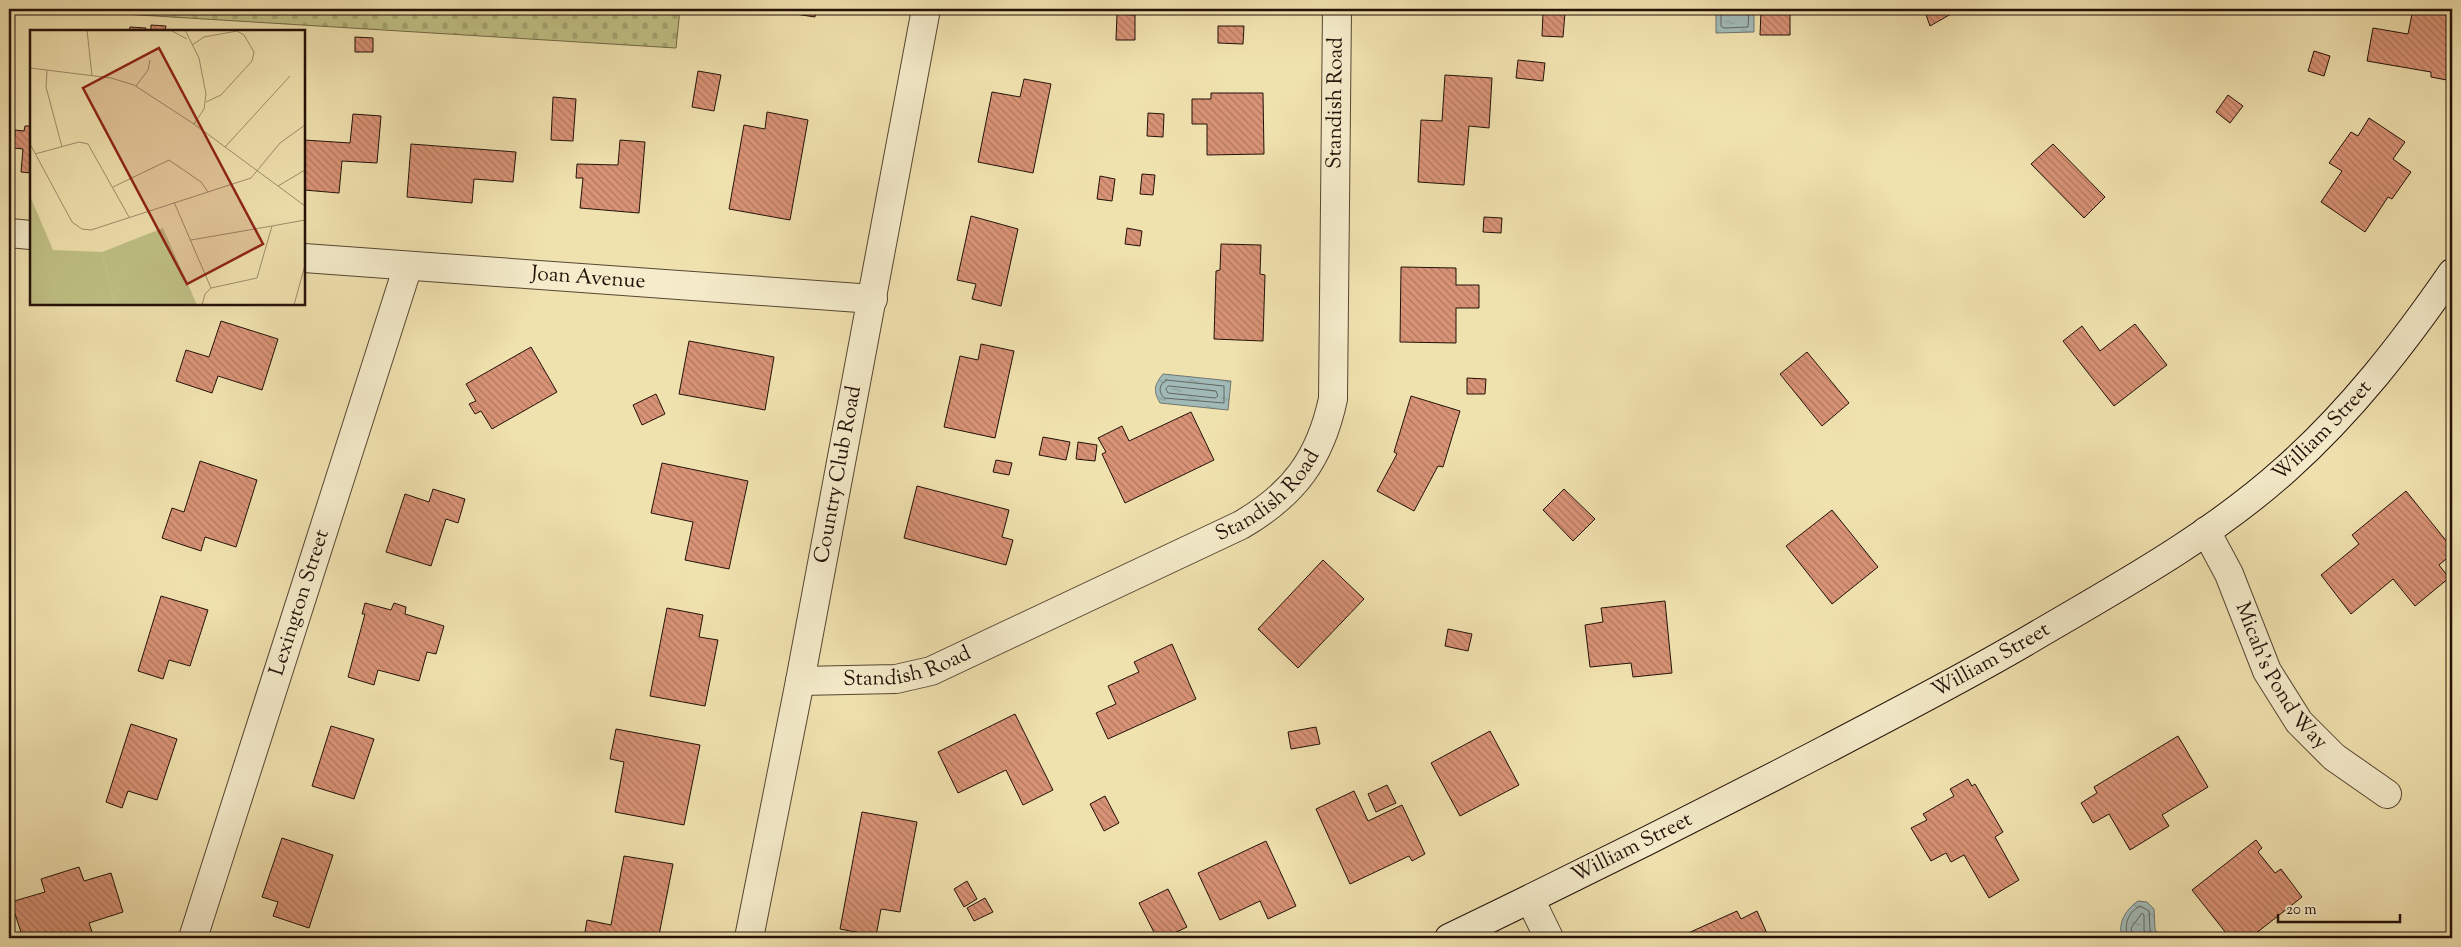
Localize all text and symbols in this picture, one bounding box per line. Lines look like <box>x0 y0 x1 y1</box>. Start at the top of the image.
inset map <box>30 30 305 305</box>
street label: Standish Road <box>1320 37 1352 169</box>
street label: Joan Avenue <box>529 259 646 298</box>
street label: William Street <box>2266 374 2380 489</box>
street label: Country Club Road <box>807 383 870 566</box>
street label: Standish Road <box>1211 445 1328 550</box>
street label: Lexington Street <box>263 526 338 680</box>
street label: Micah's Pond Way <box>2227 598 2334 757</box>
street label: William Street <box>1927 615 2056 706</box>
street label: Standish Road <box>843 639 976 695</box>
street label: William Street <box>1567 805 1698 891</box>
scale bar <box>2278 892 2401 924</box>
text: 20 m <box>2286 900 2317 921</box>

